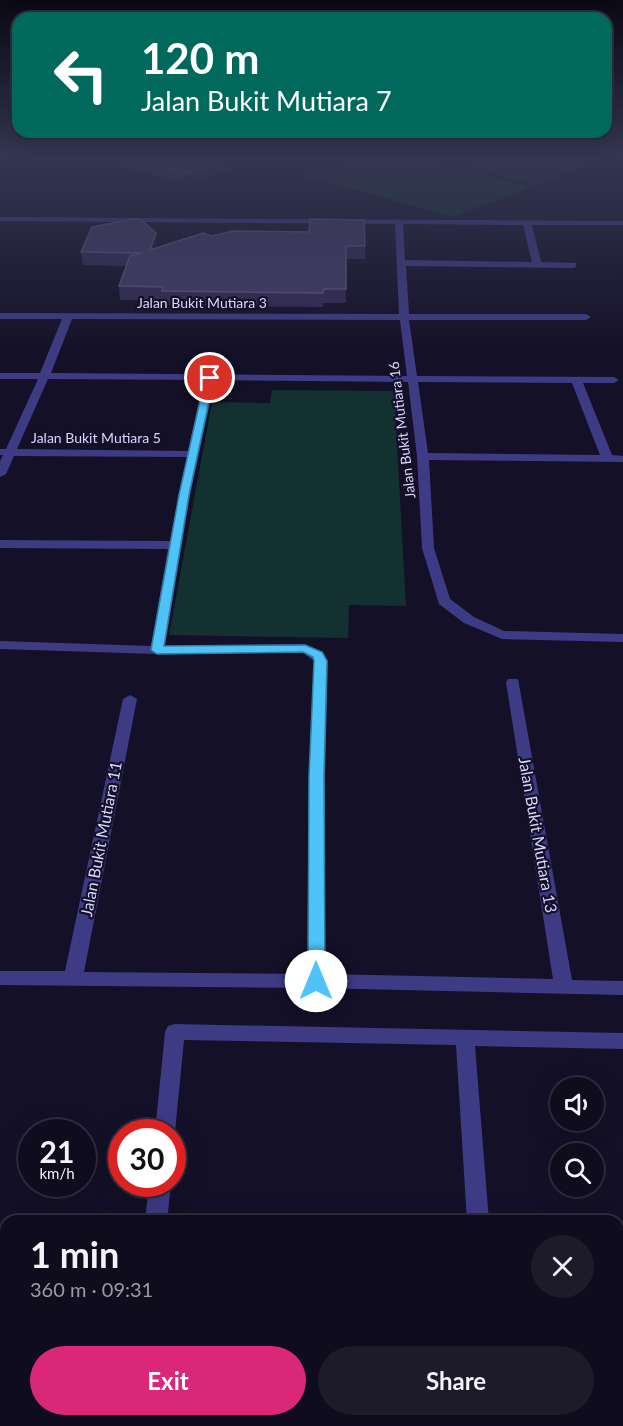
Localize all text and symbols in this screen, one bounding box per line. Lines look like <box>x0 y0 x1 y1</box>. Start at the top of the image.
text: 120 m <box>141 33 259 83</box>
icon: left <box>42 36 120 114</box>
text: Jalan Bukit Mutiara 7 <box>141 84 392 117</box>
street label: Jalan Bukit Mutiara 3 <box>137 294 267 311</box>
pin <box>184 352 235 403</box>
icon: arrive <box>193 361 226 394</box>
street label: Jalan Bukit Mutiara 16 <box>385 361 418 500</box>
street label: Jalan Bukit Mutiara 5 <box>31 429 161 446</box>
street label: Jalan Bukit Mutiara 13 <box>515 756 562 914</box>
street label: Jalan Bukit Mutiara 11 <box>76 760 125 918</box>
position arrow <box>284 949 348 1013</box>
map controls <box>550 1077 604 1197</box>
button: sound <box>550 1077 604 1131</box>
speed limit sign: 30 <box>108 1119 186 1197</box>
text: 21 <box>40 1133 74 1169</box>
button: search <box>550 1143 604 1197</box>
text: km/h <box>39 1164 75 1182</box>
text: 1 min <box>30 1232 119 1276</box>
button: close <box>531 1235 594 1298</box>
text: 360 m · 09:31 <box>30 1277 153 1301</box>
button: Exit <box>30 1346 306 1415</box>
button: Share <box>318 1346 594 1415</box>

